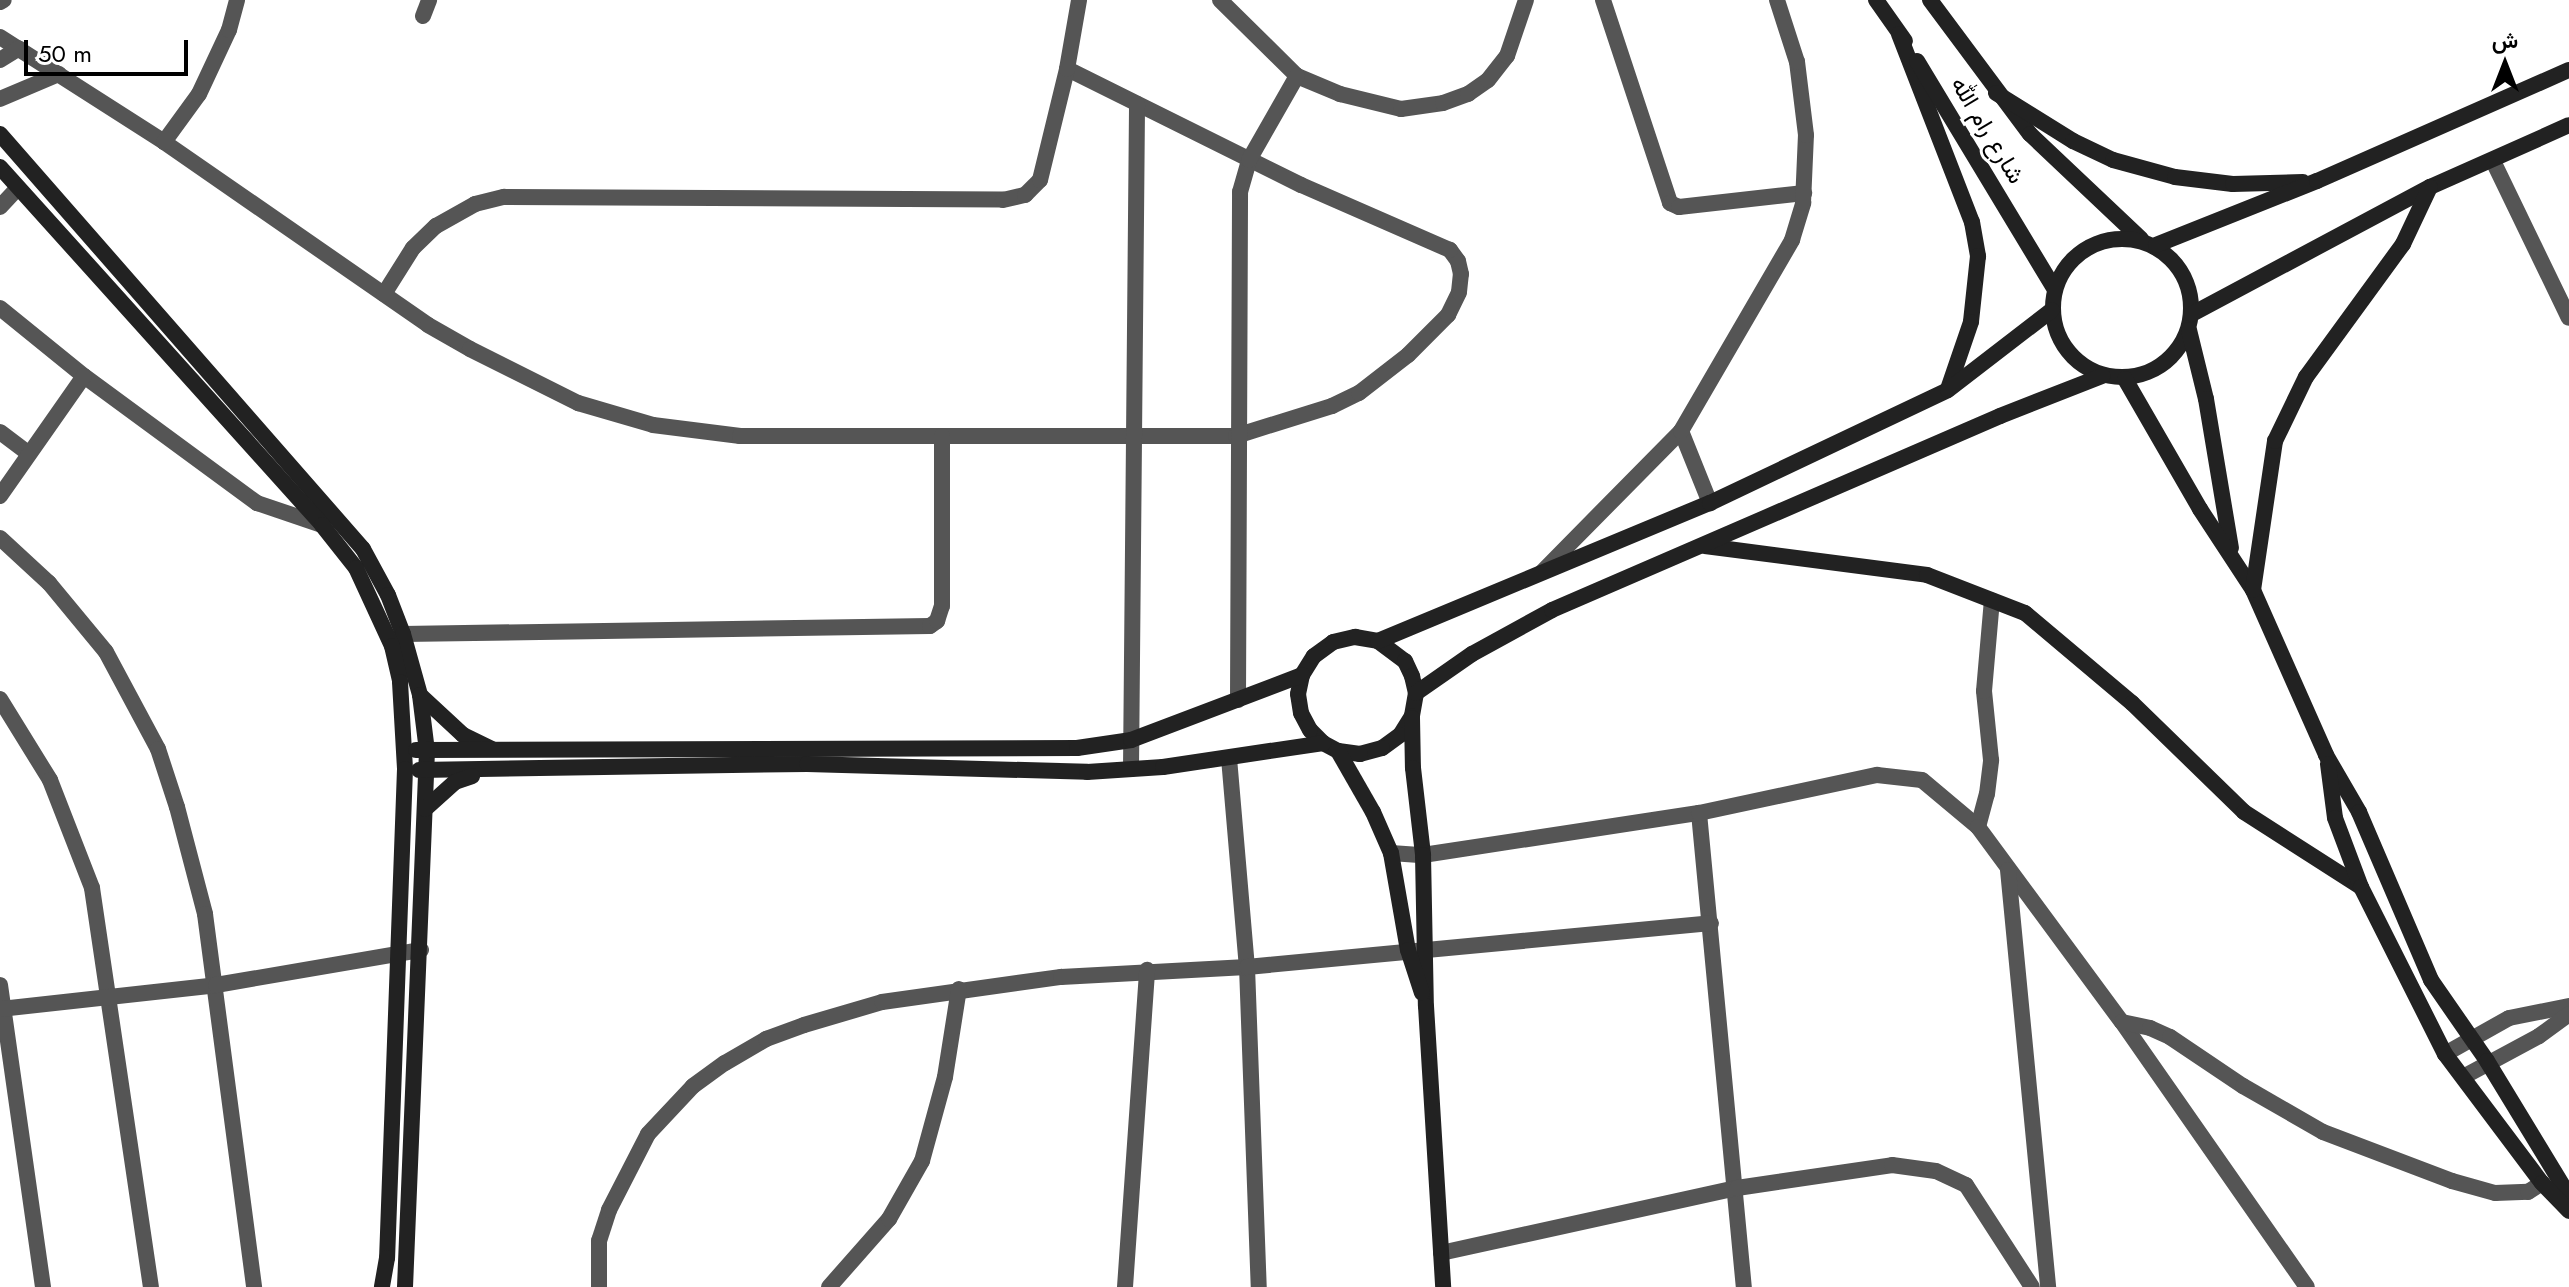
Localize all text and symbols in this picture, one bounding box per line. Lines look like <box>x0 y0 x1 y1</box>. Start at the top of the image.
scale bar <box>28 24 192 74</box>
north arrow <box>2465 24 2545 104</box>
text: ش <box>2492 24 2518 56</box>
text: 50 m <box>38 36 92 71</box>
street label: شارع رام الله <box>1945 71 2031 189</box>

